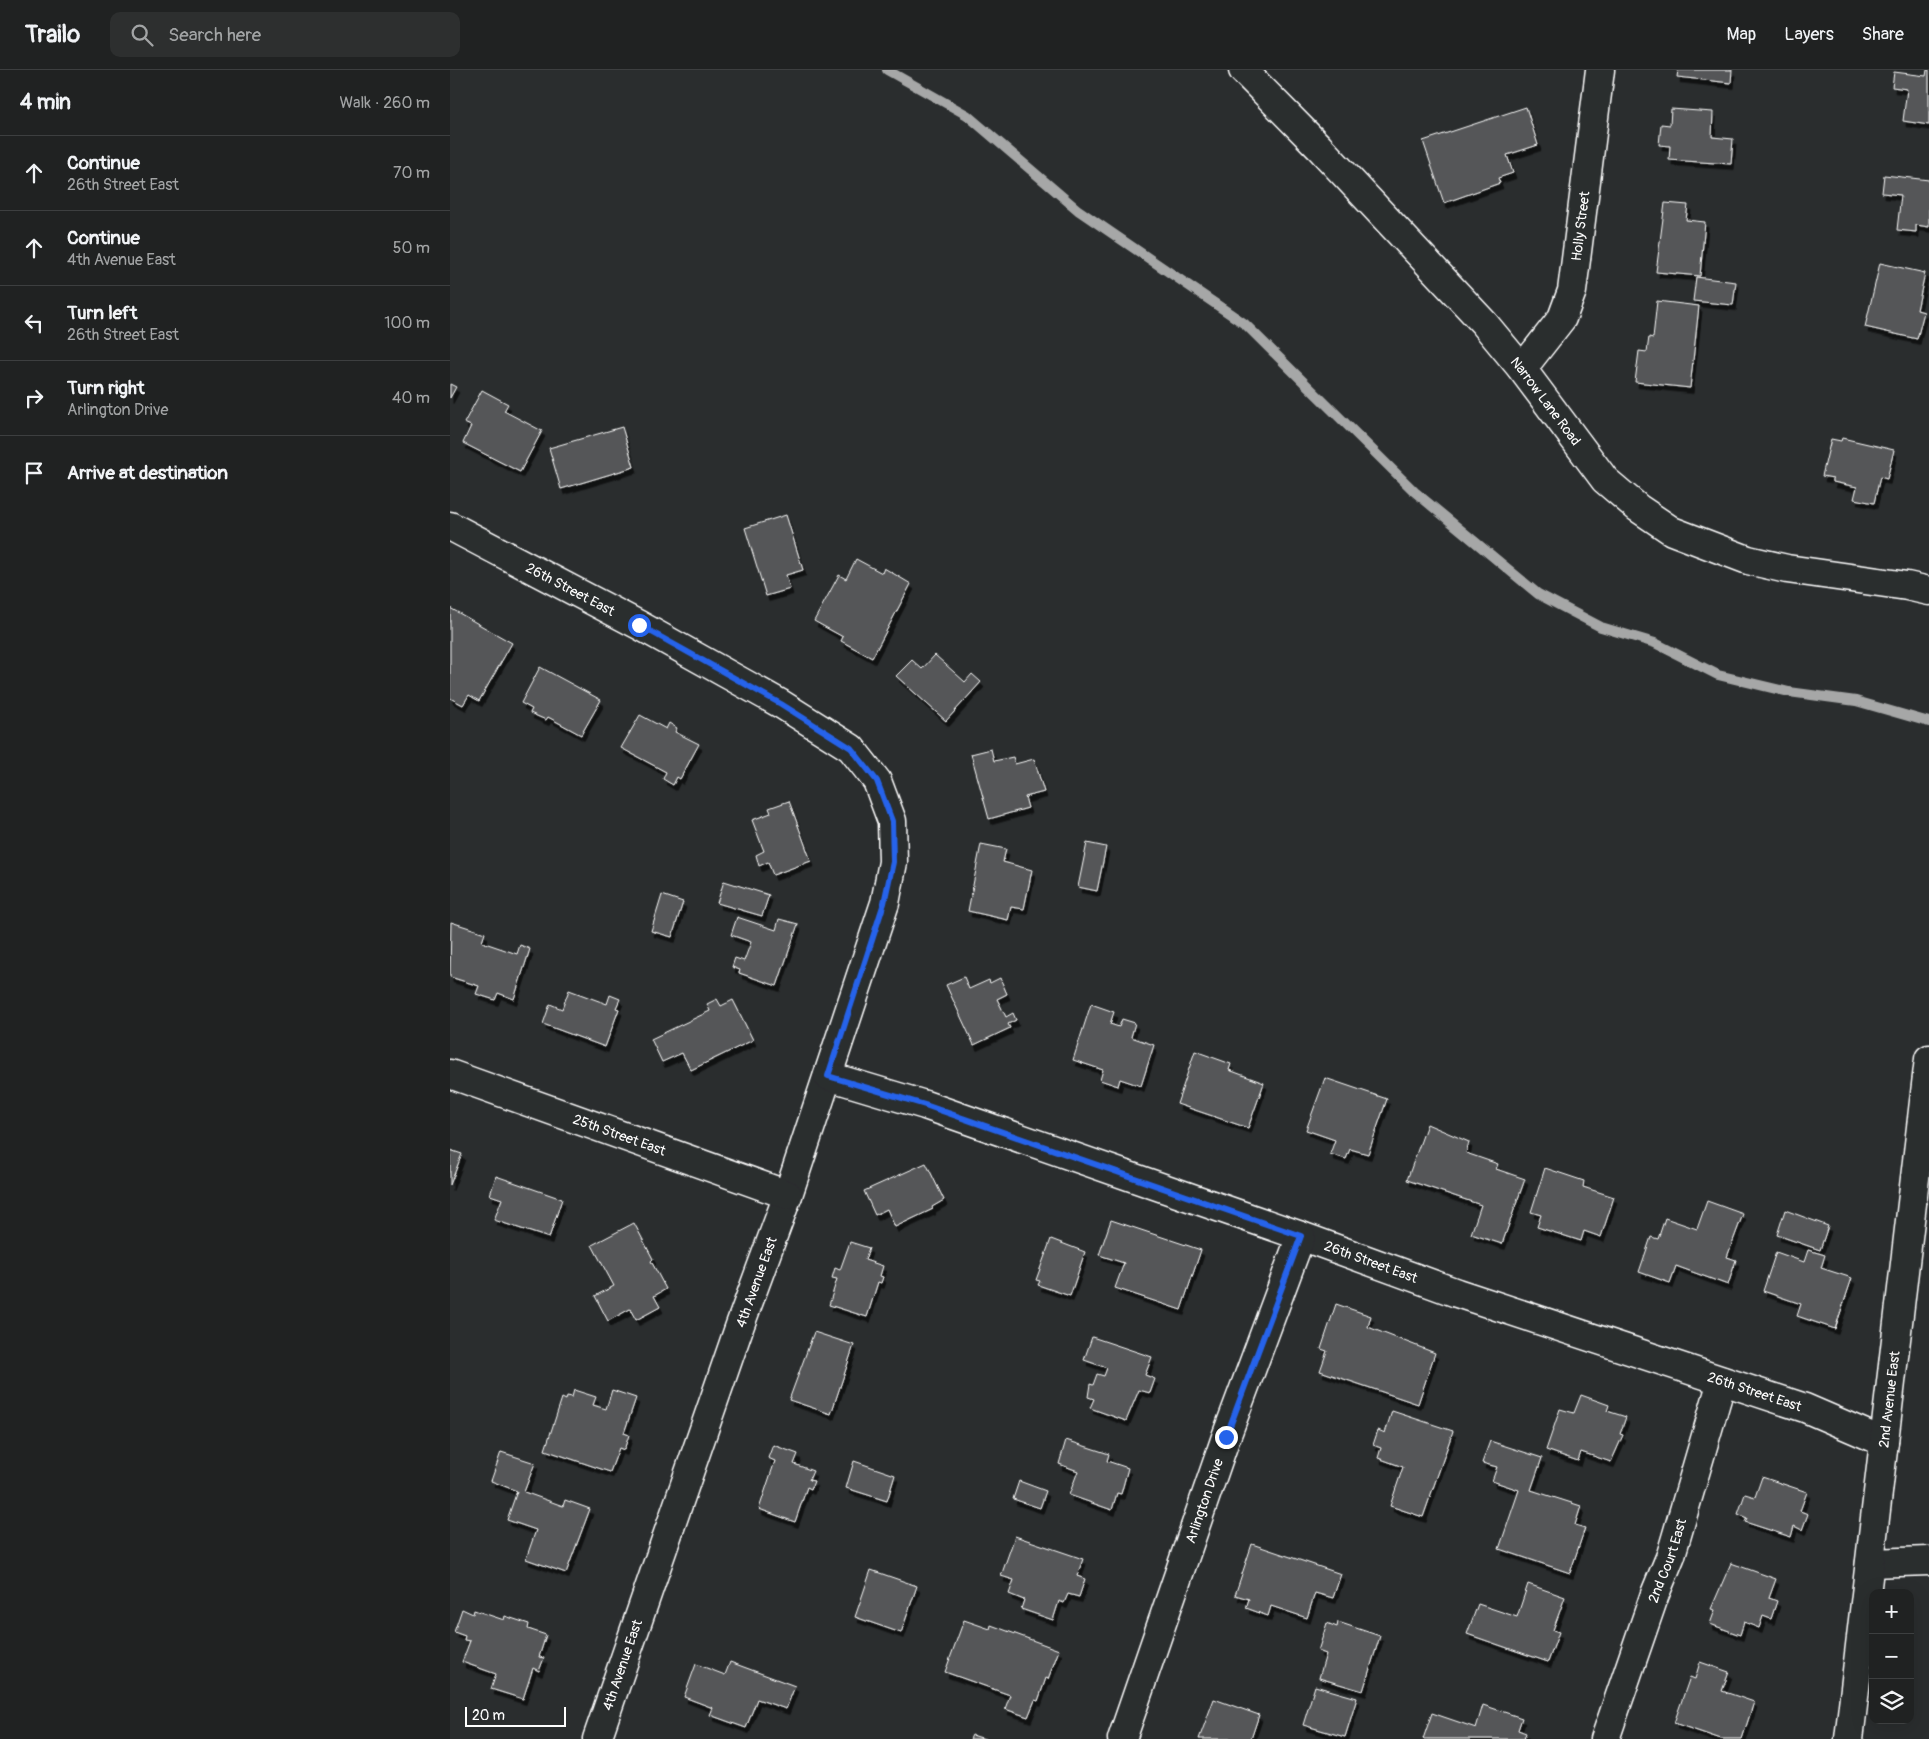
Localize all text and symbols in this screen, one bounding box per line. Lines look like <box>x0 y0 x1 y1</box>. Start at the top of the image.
search box <box>110 12 460 57</box>
text: Trailo <box>25 20 80 49</box>
icon: search <box>128 21 156 49</box>
text: Search here <box>168 23 261 47</box>
text: Map <box>1727 23 1756 46</box>
text: Layers <box>1784 23 1834 46</box>
text: Share <box>1862 23 1904 46</box>
text: 4 min <box>20 89 71 116</box>
text: Walk · 260 m <box>339 93 430 113</box>
text: Continue <box>67 151 140 175</box>
icon: ahead <box>20 159 48 187</box>
text: 70 m <box>393 163 430 183</box>
text: 26th Street East <box>67 175 179 195</box>
street label: Holly Street <box>1568 190 1594 262</box>
text: Continue <box>67 226 140 250</box>
icon: ahead <box>20 234 48 262</box>
text: 50 m <box>393 238 430 258</box>
text: 4th Avenue East <box>67 250 176 270</box>
text: Turn left <box>67 301 137 325</box>
icon: left <box>20 309 48 337</box>
text: 100 m <box>384 313 430 333</box>
text: 26th Street East <box>67 325 179 345</box>
street label: Narrow Lane Road <box>1507 354 1584 449</box>
text: Turn right <box>67 376 145 400</box>
icon: right <box>20 384 48 412</box>
text: 40 m <box>392 388 430 408</box>
text: Arlington Drive <box>67 400 168 420</box>
icon: arrive <box>20 459 48 487</box>
text: Arrive at destination <box>67 461 228 485</box>
street label: 26th Street East <box>523 559 618 620</box>
route start <box>628 614 651 637</box>
street label: 25th Street East <box>571 1111 668 1160</box>
street label: 4th Avenue East <box>732 1234 781 1330</box>
street label: 26th Street East <box>1322 1237 1420 1287</box>
street label: 2nd Avenue East <box>1875 1350 1904 1449</box>
street label: 26th Street East <box>1705 1368 1804 1415</box>
route end <box>1215 1426 1238 1449</box>
street label: Arlington Drive <box>1182 1456 1227 1546</box>
street label: 2nd Court East <box>1645 1516 1690 1605</box>
map controls <box>1869 1589 1914 1724</box>
button: + <box>1869 1589 1914 1634</box>
street label: 4th Avenue East <box>599 1617 646 1713</box>
button: − <box>1869 1634 1914 1679</box>
button: layers <box>1869 1679 1914 1724</box>
scale bar <box>465 1704 566 1727</box>
text: 20 m <box>472 1707 505 1724</box>

